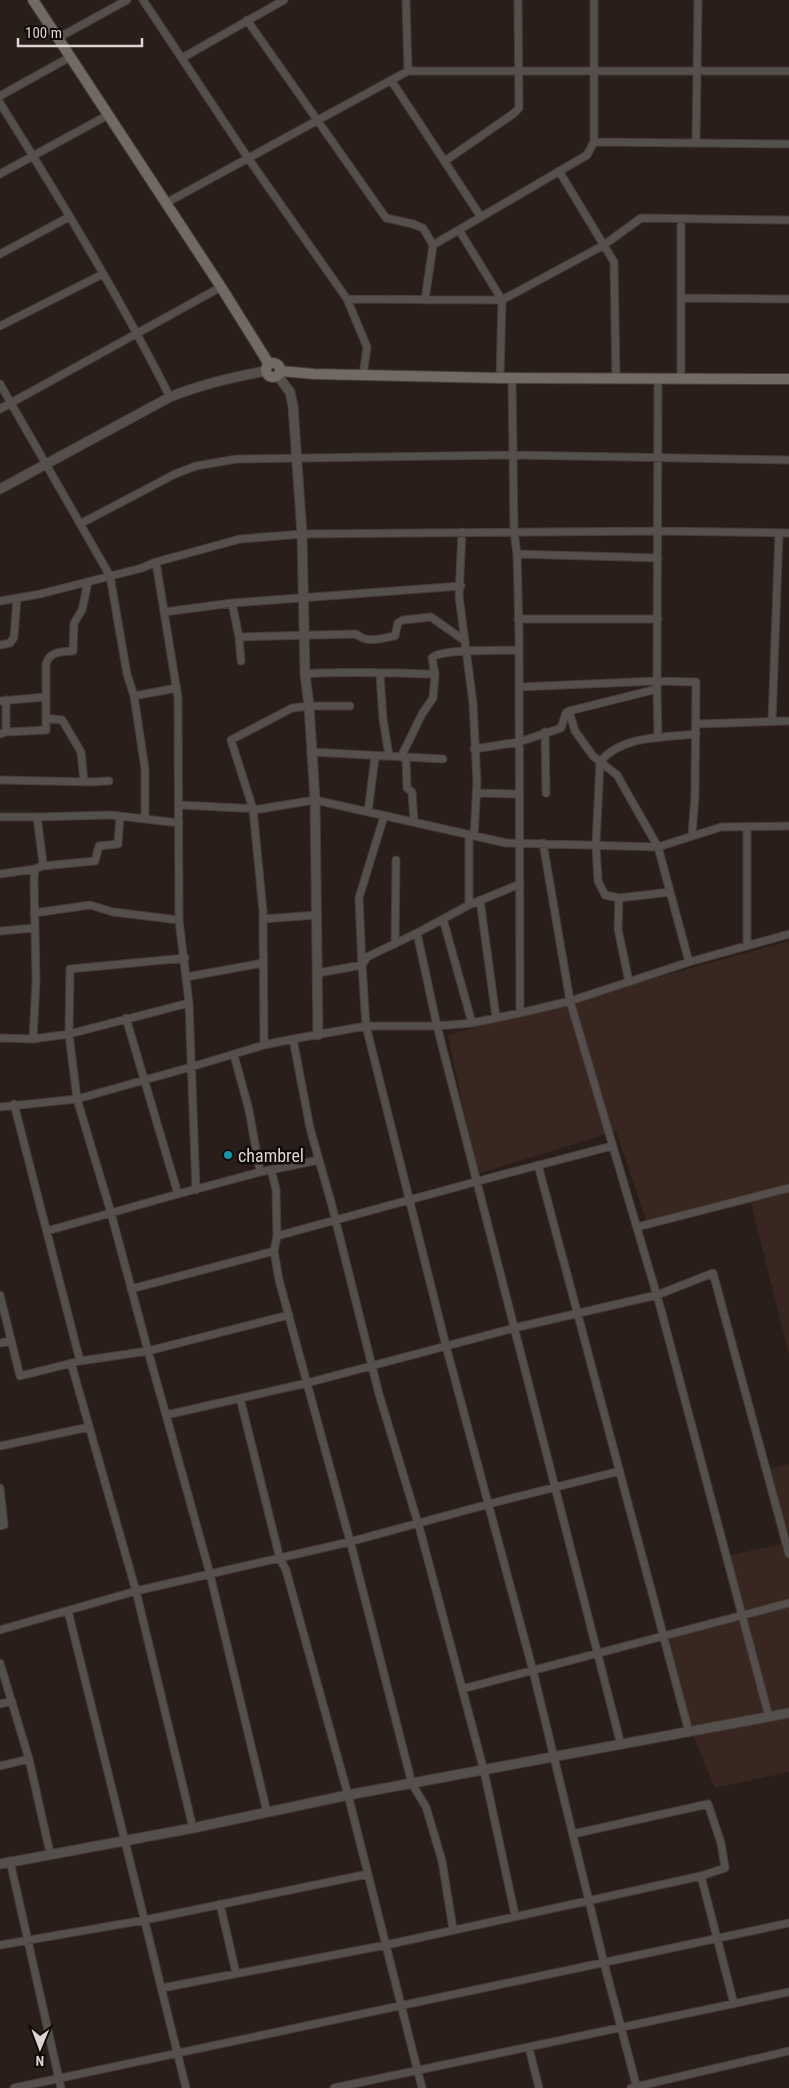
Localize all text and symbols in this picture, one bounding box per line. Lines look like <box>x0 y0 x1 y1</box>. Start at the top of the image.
scale bar <box>18 15 141 47</box>
text: 100 m <box>25 24 62 42</box>
place label: chambrel <box>238 1145 304 1166</box>
marker: chambrel <box>222 1149 234 1161</box>
north arrow <box>15 2023 65 2073</box>
text: N <box>35 2053 44 2069</box>

